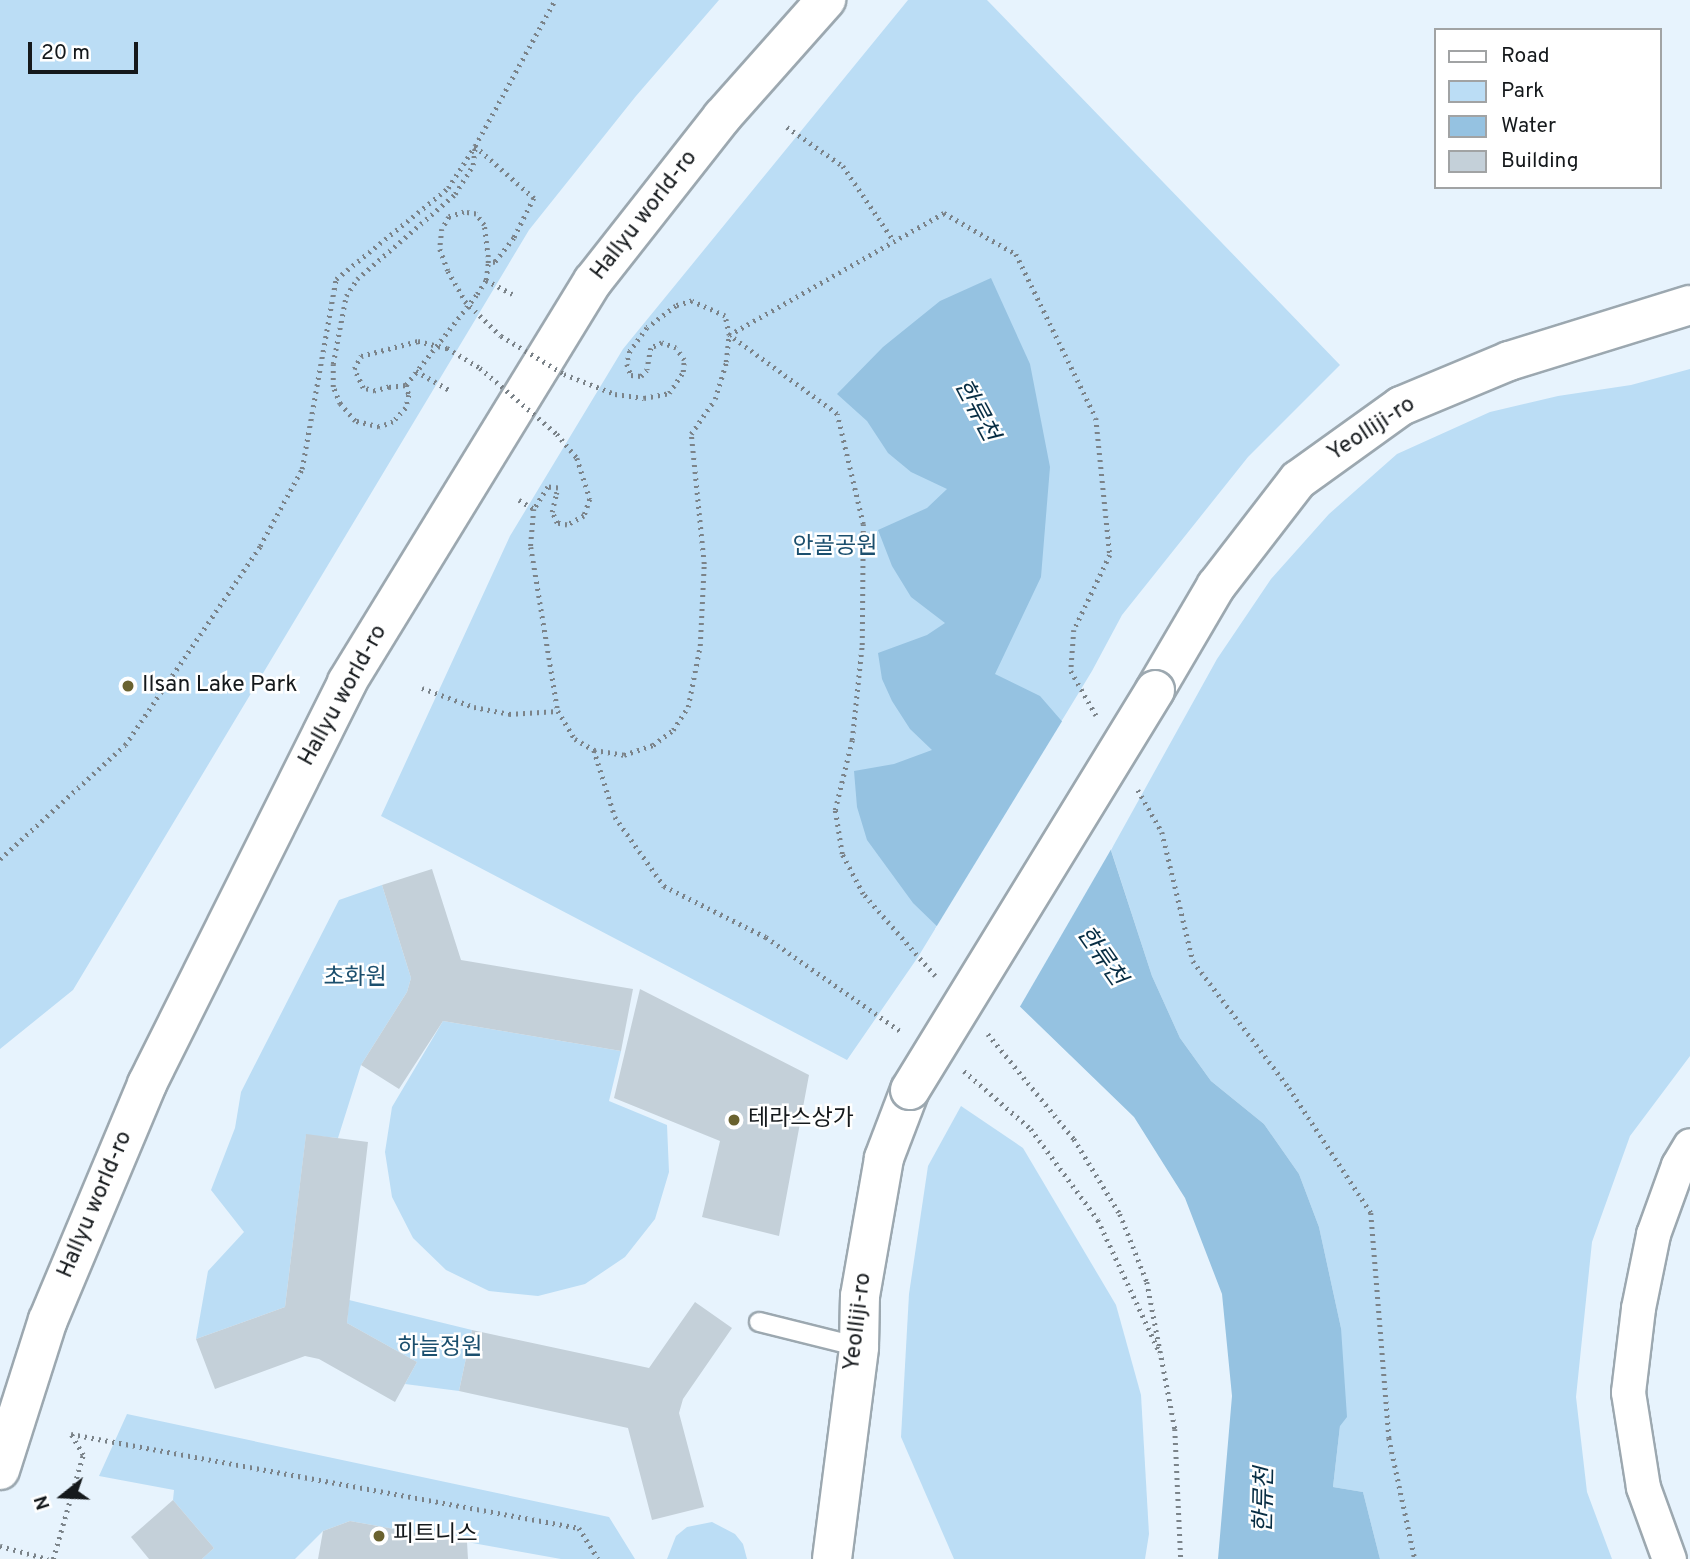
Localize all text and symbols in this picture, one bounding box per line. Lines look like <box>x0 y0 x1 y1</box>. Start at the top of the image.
scale bar <box>32 28 142 72</box>
legend <box>1434 28 1662 189</box>
text: 20 m <box>41 40 90 67</box>
text: Road <box>1501 43 1550 70</box>
text: Park <box>1501 78 1544 105</box>
text: Water <box>1501 113 1556 140</box>
street label: Hallyu world-ro <box>586 146 704 286</box>
text: Building <box>1501 148 1579 175</box>
water label: 한류천 <box>947 375 1003 447</box>
street label: Yeolliji-ro <box>1323 392 1421 468</box>
park label: 안골공원 <box>793 534 877 562</box>
street label: Hallyu world-ro <box>294 621 394 771</box>
place label: Ilsan Lake Park <box>142 672 298 700</box>
marker: Ilsan Lake Park <box>120 678 136 694</box>
water label: 한류천 <box>1069 922 1131 992</box>
park label: 초화원 <box>323 965 387 993</box>
place label: 테라스상가 <box>748 1106 854 1134</box>
marker: 테라스상가 <box>726 1112 742 1128</box>
street label: Hallyu world-ro <box>53 1127 139 1283</box>
street label: Yeolliji-ro <box>839 1271 879 1373</box>
park label: 하늘정원 <box>398 1335 482 1363</box>
north arrow <box>28 1461 98 1531</box>
water label: 한류천 <box>1251 1467 1281 1533</box>
text: N <box>30 1492 57 1513</box>
place label: 피트니스 <box>393 1522 478 1550</box>
marker: 피트니스 <box>371 1528 387 1544</box>

